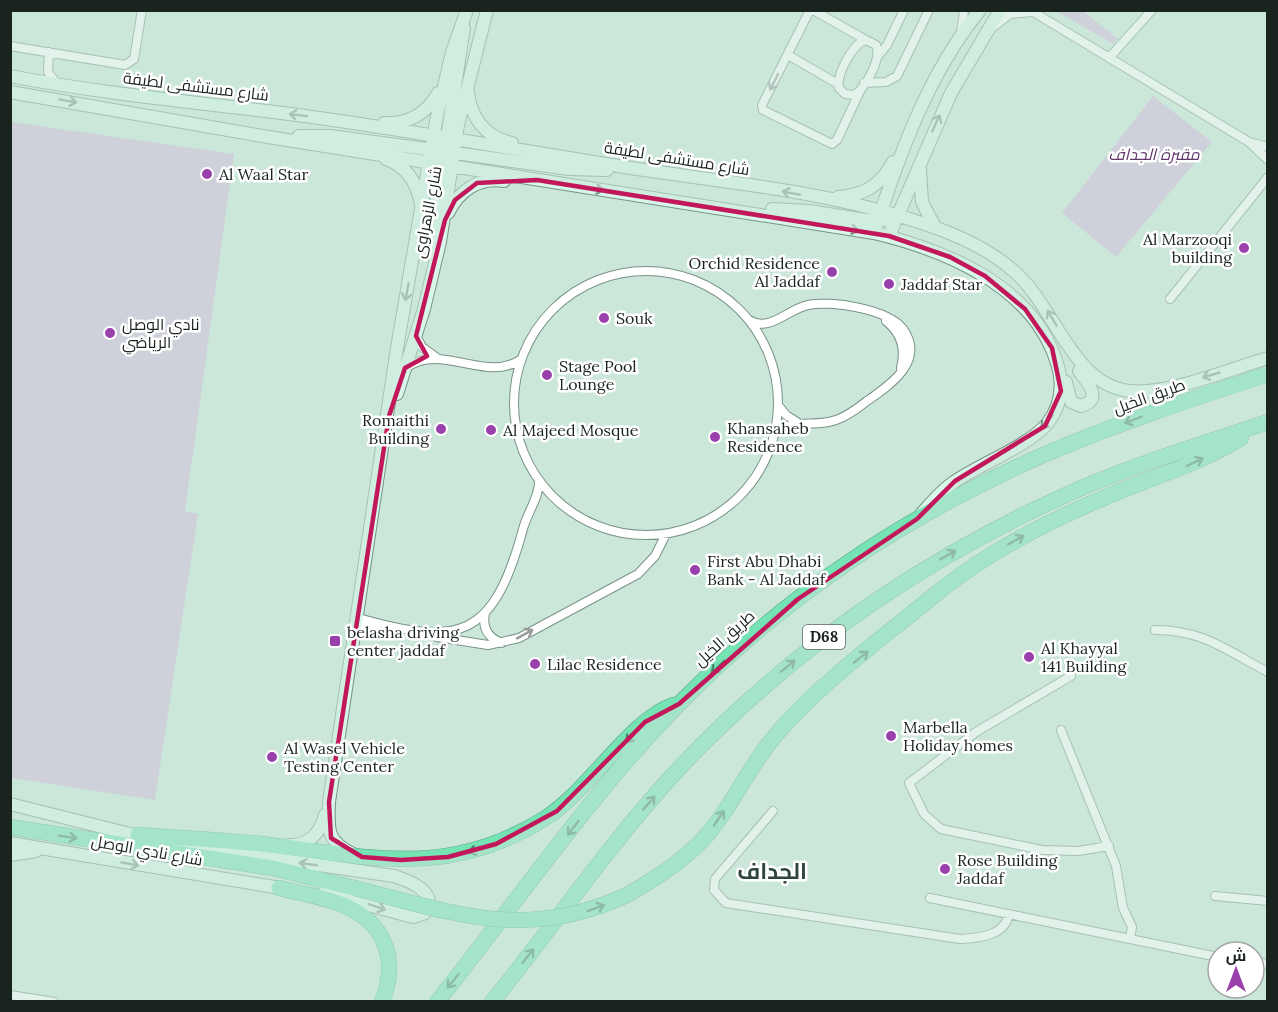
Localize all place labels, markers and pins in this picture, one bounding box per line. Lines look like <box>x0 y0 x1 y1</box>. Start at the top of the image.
place label: Al Waal Star <box>218 164 308 184</box>
marker: Al Waal Star <box>200 167 214 181</box>
place label: Al Marzooqi building <box>1142 229 1233 267</box>
marker: Al Marzooqi building <box>1237 241 1251 255</box>
place label: Orchid Residence Al Jaddaf <box>689 253 822 291</box>
marker: Orchid Residence Al Jaddaf <box>825 265 839 279</box>
place label: Jaddaf Star <box>900 274 982 294</box>
marker: Jaddaf Star <box>882 277 896 291</box>
place label: Souk <box>616 308 653 328</box>
marker: Souk <box>597 311 611 325</box>
place label: نادي الوصل الرياضي <box>122 314 200 355</box>
marker: نادي الوصل الرياضي <box>103 326 117 340</box>
place label: Stage Pool Lounge <box>559 356 637 394</box>
marker: Stage Pool Lounge <box>540 368 554 382</box>
place label: Romaithi Building <box>362 410 430 448</box>
place label: Khansaheb Residence <box>727 418 809 456</box>
place label: Al Majeed Mosque <box>502 420 639 440</box>
marker: Romaithi Building <box>434 422 448 436</box>
marker: Al Majeed Mosque <box>484 423 498 437</box>
marker: Khansaheb Residence <box>708 430 722 444</box>
place label: First Abu Dhabi Bank - Al Jaddaf <box>707 551 827 589</box>
marker: First Abu Dhabi Bank - Al Jaddaf <box>688 563 702 577</box>
place label: belasha driving center jaddaf <box>347 622 460 660</box>
marker: belasha driving center jaddaf <box>328 634 342 648</box>
place label: Al Khayyal 141 Building <box>1040 638 1128 676</box>
marker: Al Khayyal 141 Building <box>1022 650 1036 664</box>
place label: Lilac Residence <box>547 654 662 674</box>
marker: Lilac Residence <box>528 657 542 671</box>
place label: Marbella Holiday homes <box>903 717 1013 755</box>
marker: Marbella Holiday homes <box>884 729 898 743</box>
place label: Al Wasel Vehicle Testing Center <box>283 738 405 776</box>
marker: Al Wasel Vehicle Testing Center <box>265 750 279 764</box>
place label: Rose Building Jaddaf <box>956 850 1059 888</box>
marker: Rose Building Jaddaf <box>938 862 952 876</box>

